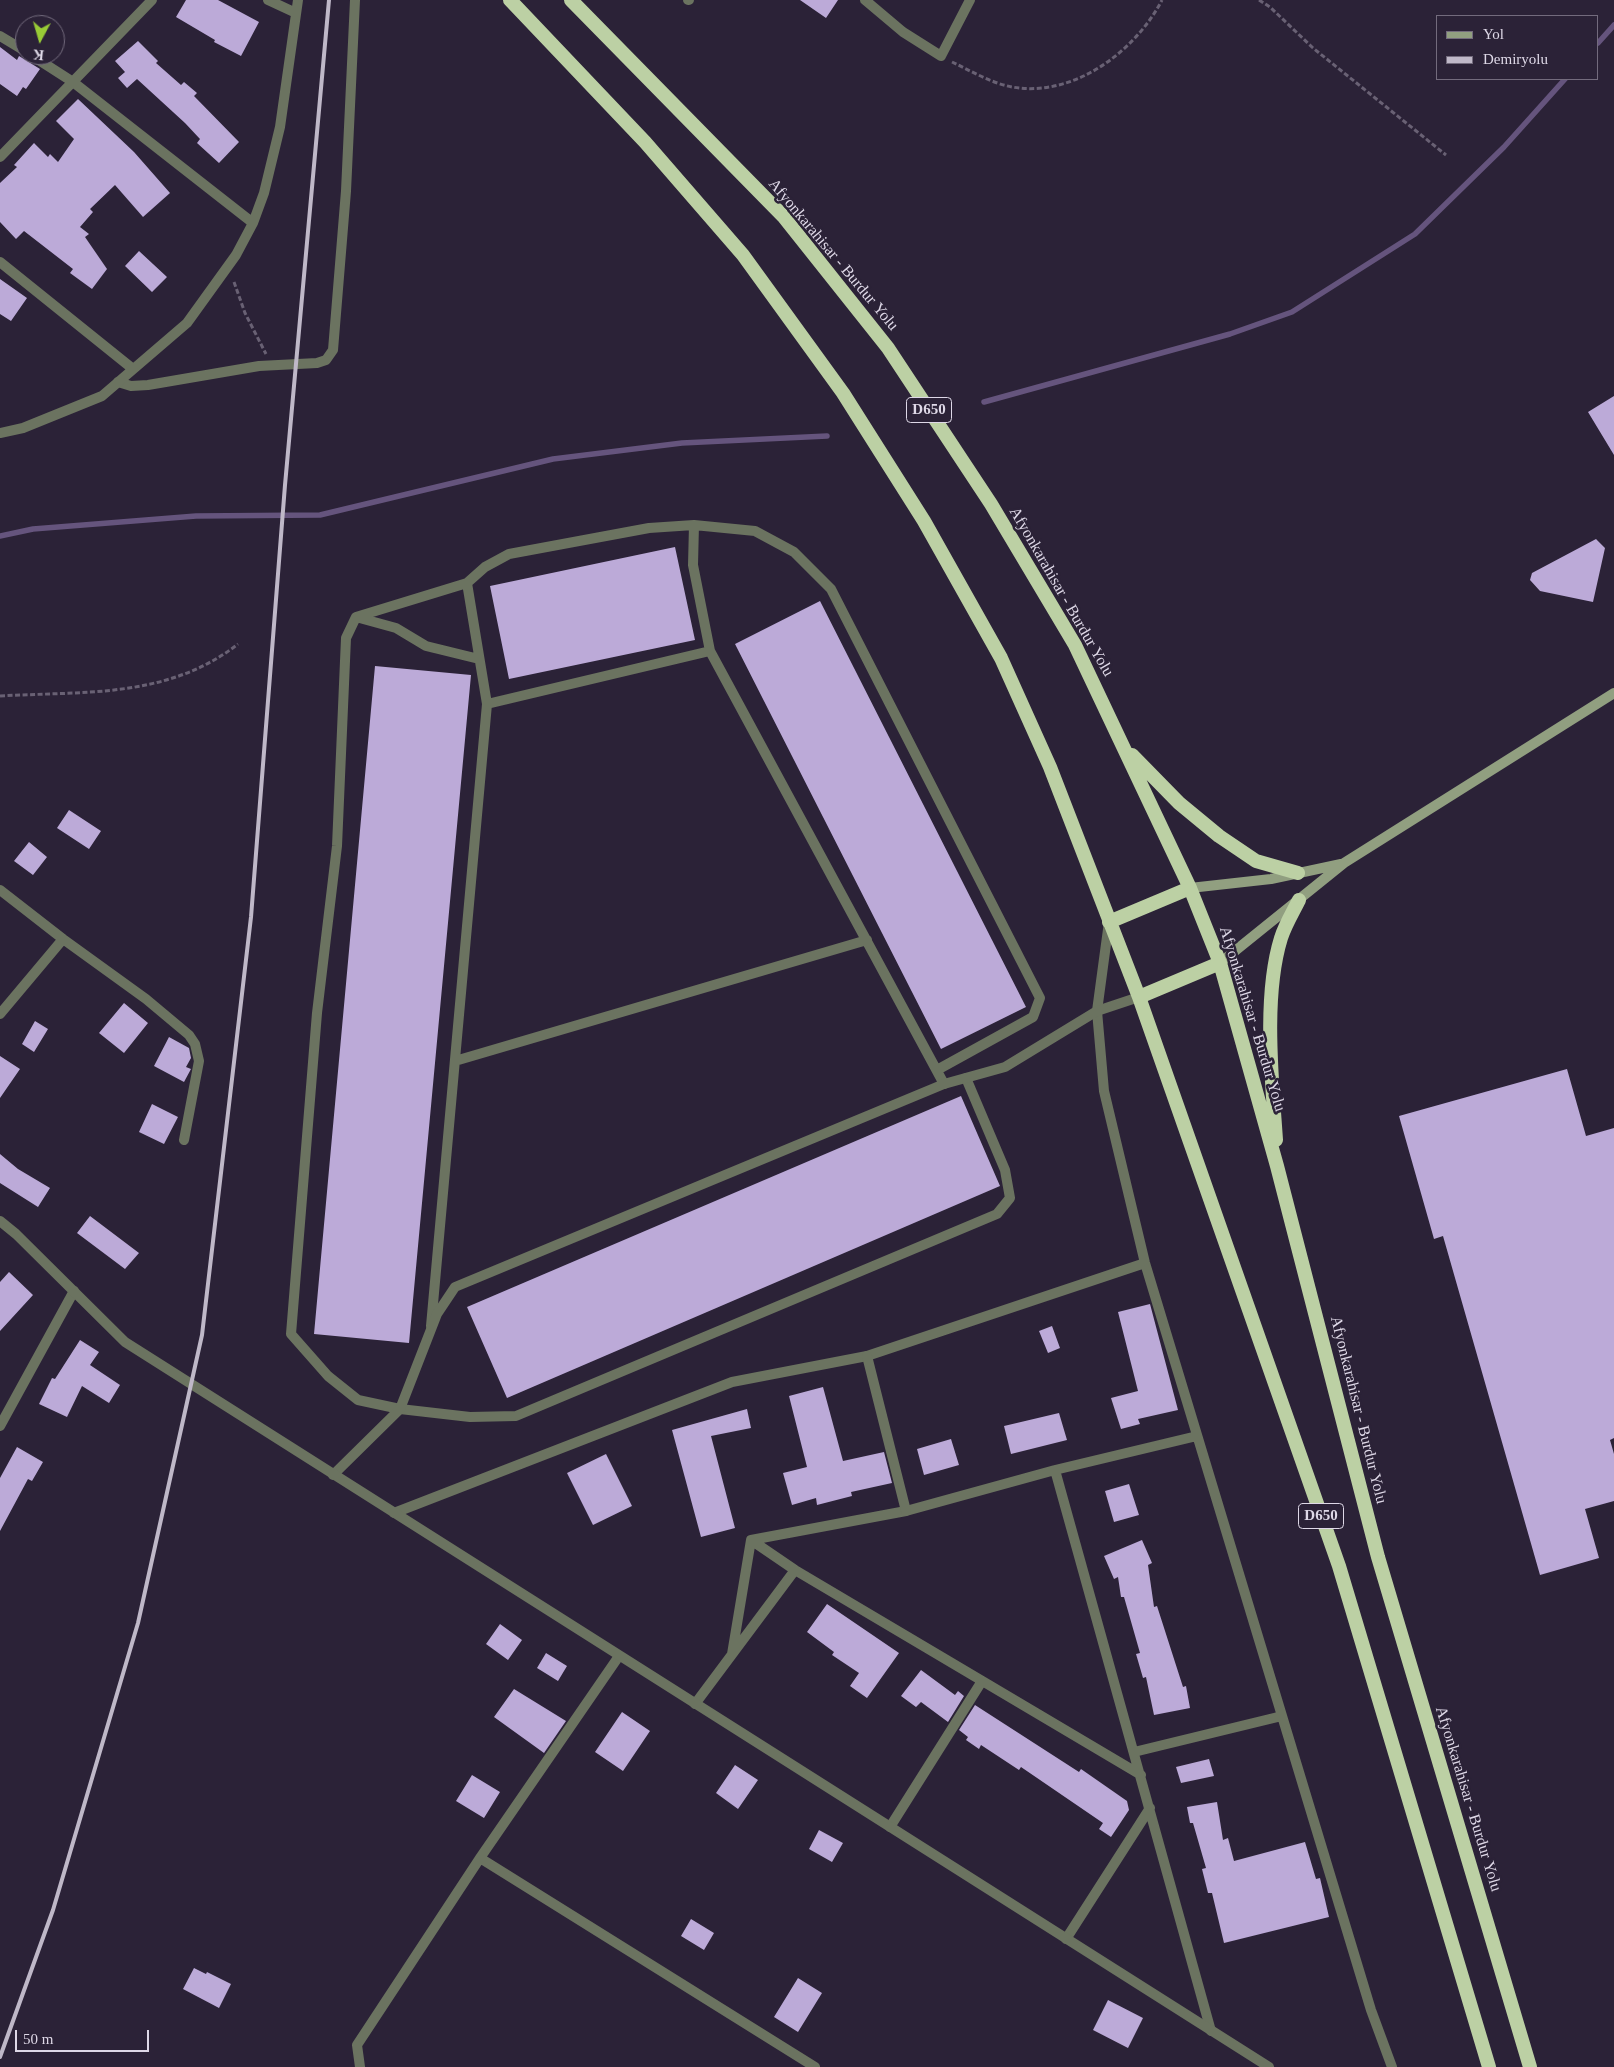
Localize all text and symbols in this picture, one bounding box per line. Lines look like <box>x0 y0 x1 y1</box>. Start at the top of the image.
north arrow <box>15 15 65 65</box>
legend <box>1436 15 1599 80</box>
text: Yol <box>1483 26 1504 42</box>
text: K <box>32 46 45 62</box>
text: Demiryolu <box>1483 51 1548 67</box>
street label: Afyonkarahisar - Burdur Yolu <box>764 175 902 335</box>
road number: D650 <box>906 398 952 422</box>
street label: Afyonkarahisar - Burdur Yolu <box>1005 504 1117 680</box>
street label: Afyonkarahisar - Burdur Yolu <box>1215 924 1289 1114</box>
street label: Afyonkarahisar - Burdur Yolu <box>1325 1314 1391 1506</box>
road number: D650 <box>1298 1504 1344 1528</box>
street label: Afyonkarahisar - Burdur Yolu <box>1431 1704 1505 1894</box>
scale bar <box>18 2020 151 2052</box>
text: 50 m <box>23 2031 53 2047</box>

